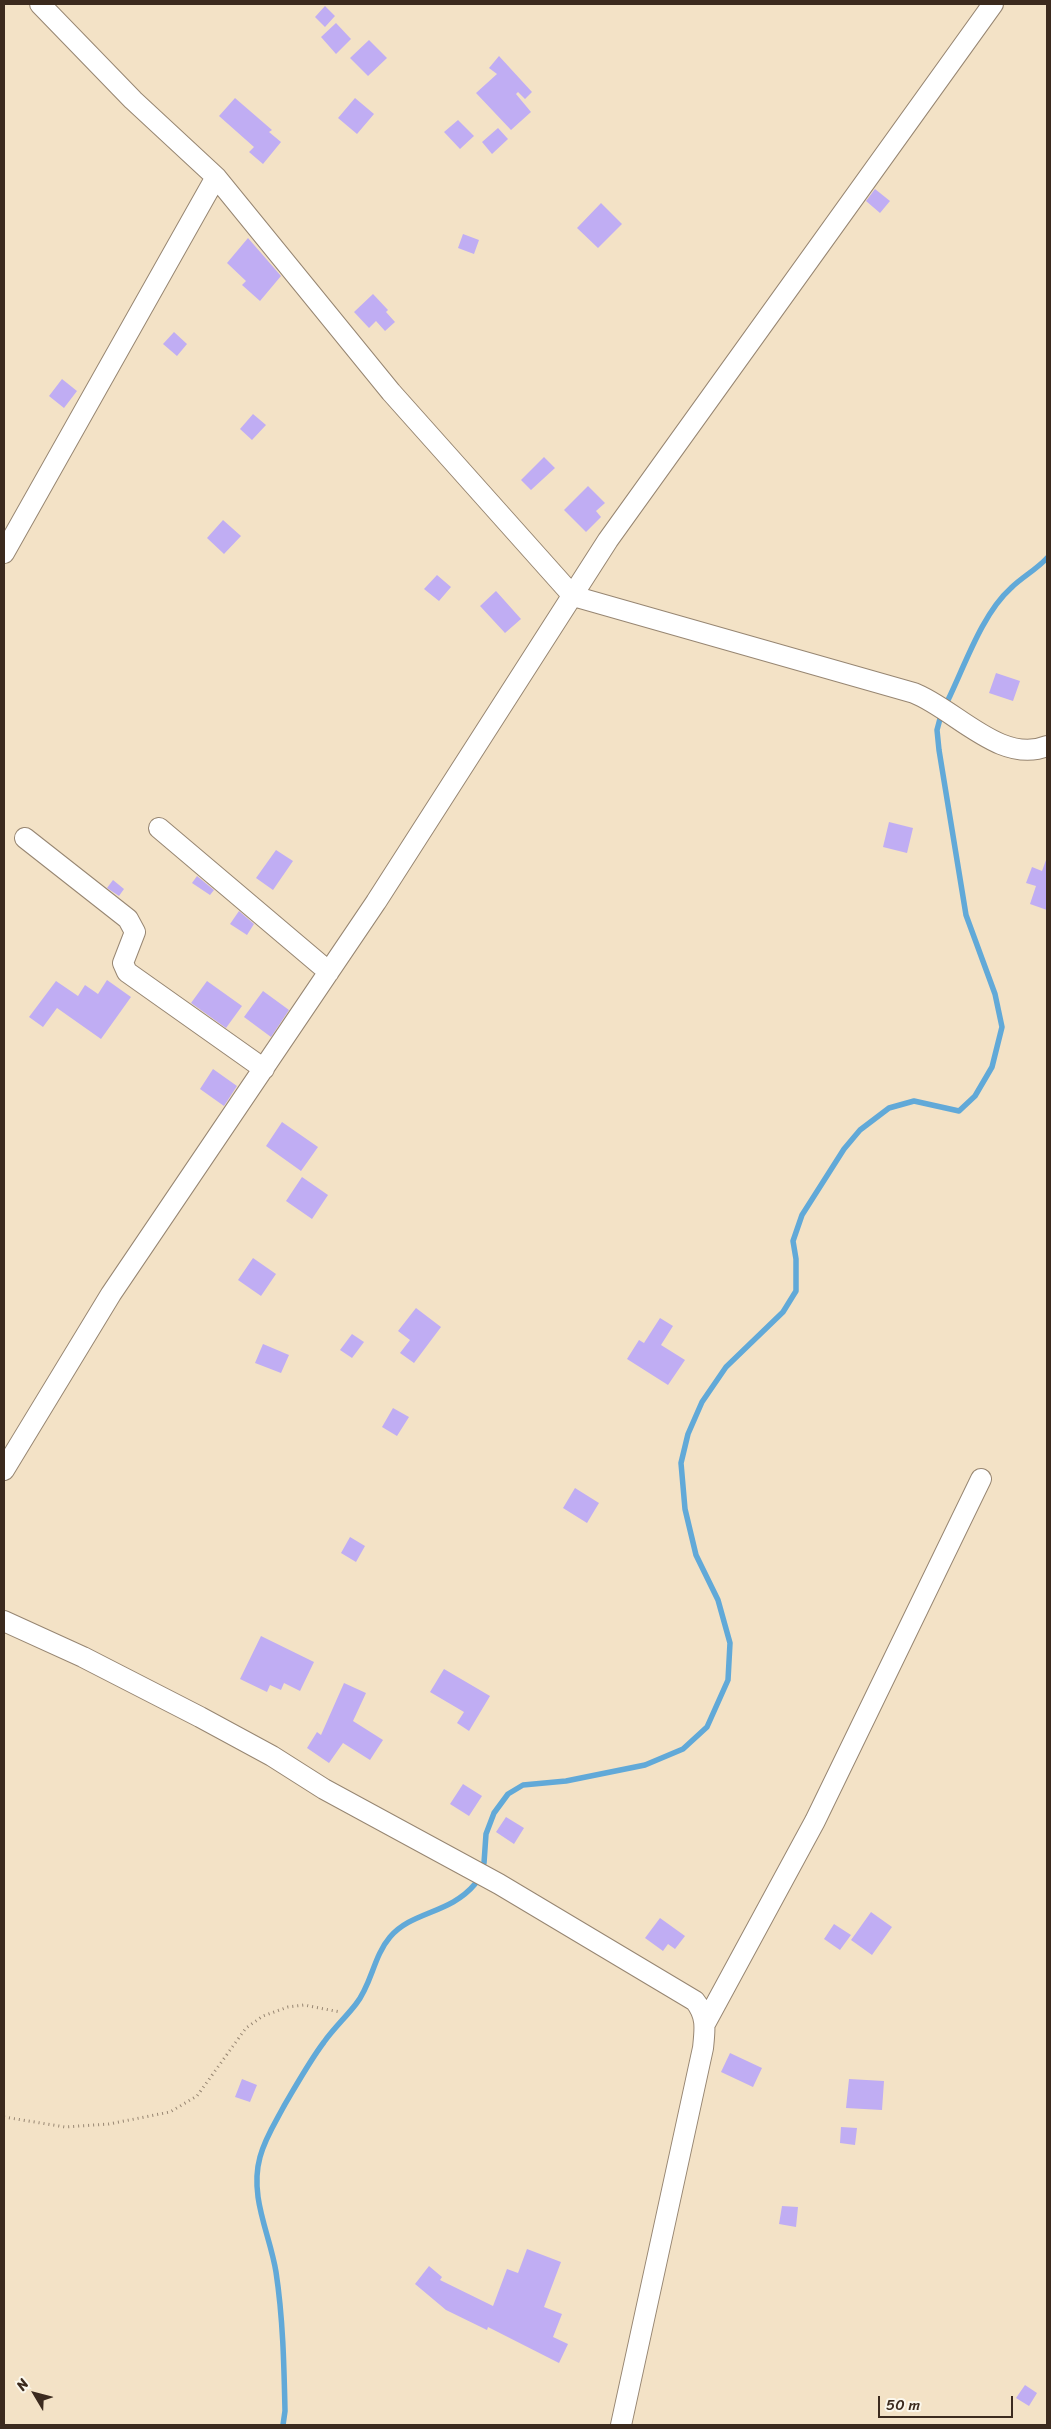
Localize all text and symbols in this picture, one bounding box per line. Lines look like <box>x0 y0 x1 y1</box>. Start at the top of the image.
north arrow <box>10 2369 60 2419</box>
text: N <box>10 2373 36 2396</box>
scale bar <box>881 2386 1016 2418</box>
text: 50 m <box>886 2392 920 2418</box>

